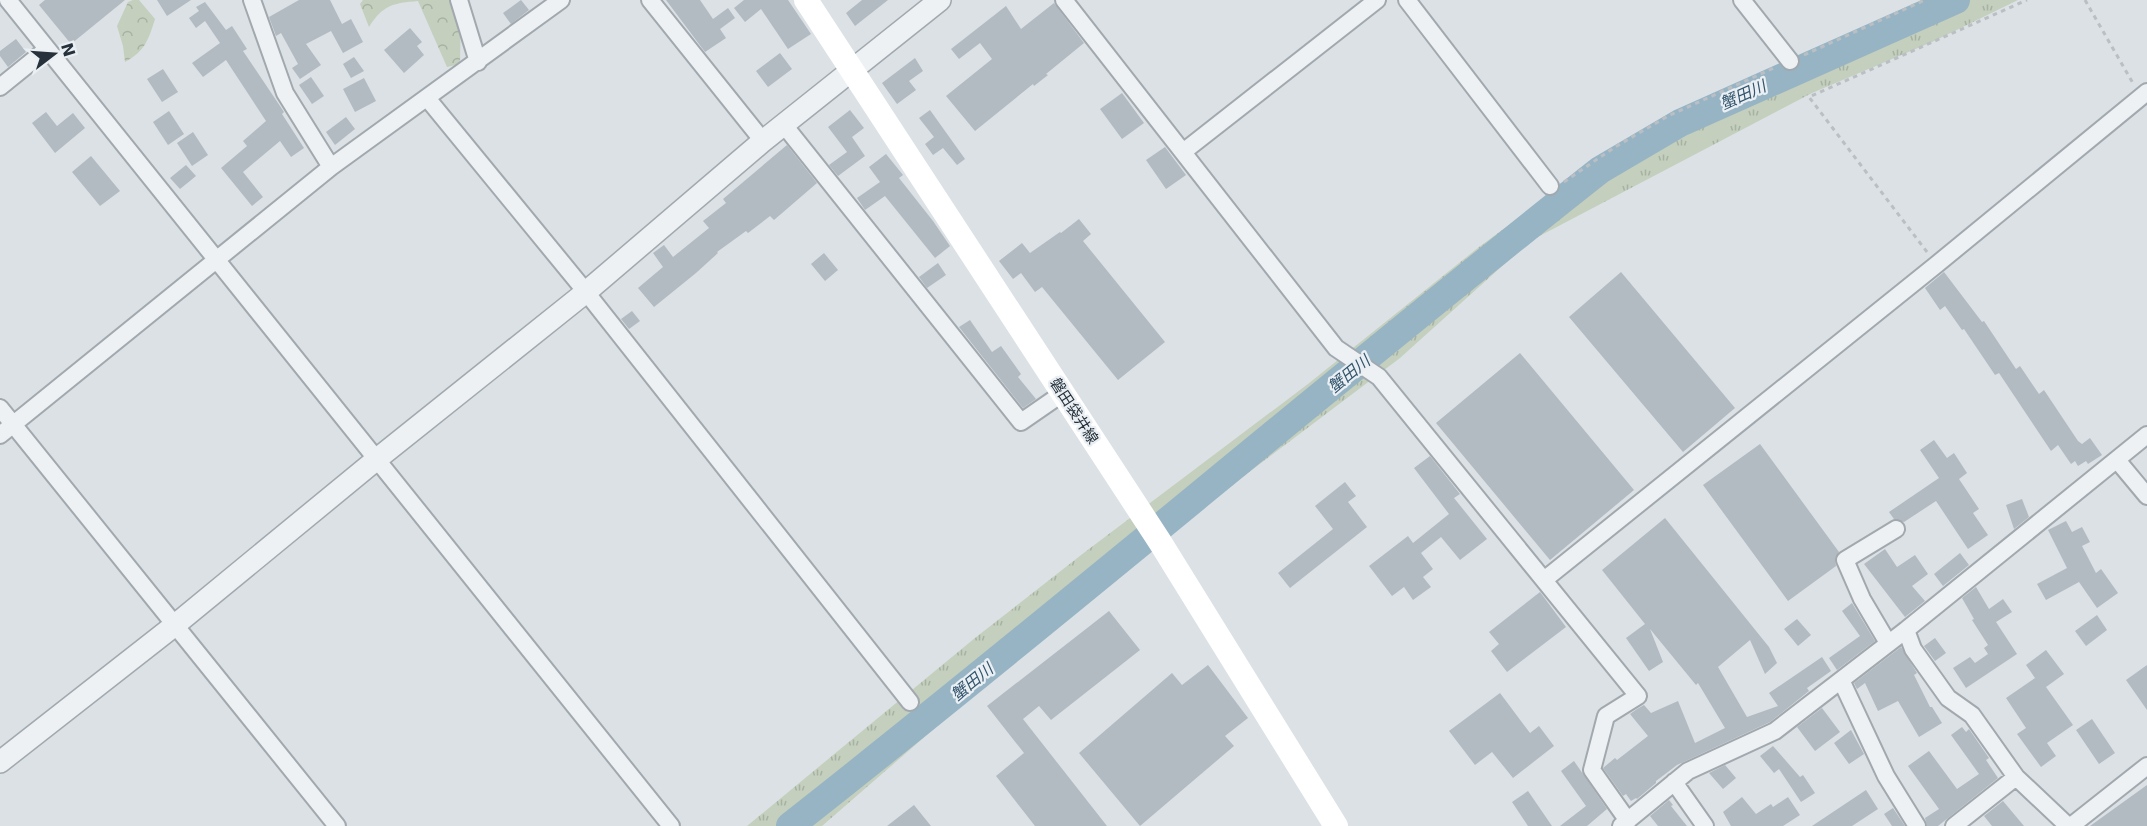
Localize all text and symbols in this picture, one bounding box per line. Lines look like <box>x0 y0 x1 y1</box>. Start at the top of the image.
north arrow <box>24 24 84 84</box>
text: N <box>57 41 79 59</box>
water label: 蟹田川 <box>1717 76 1771 113</box>
water label: 蟹田川 <box>1324 350 1375 396</box>
street label: 磐田袋井線 <box>1046 375 1102 447</box>
water label: 蟹田川 <box>947 658 998 704</box>

